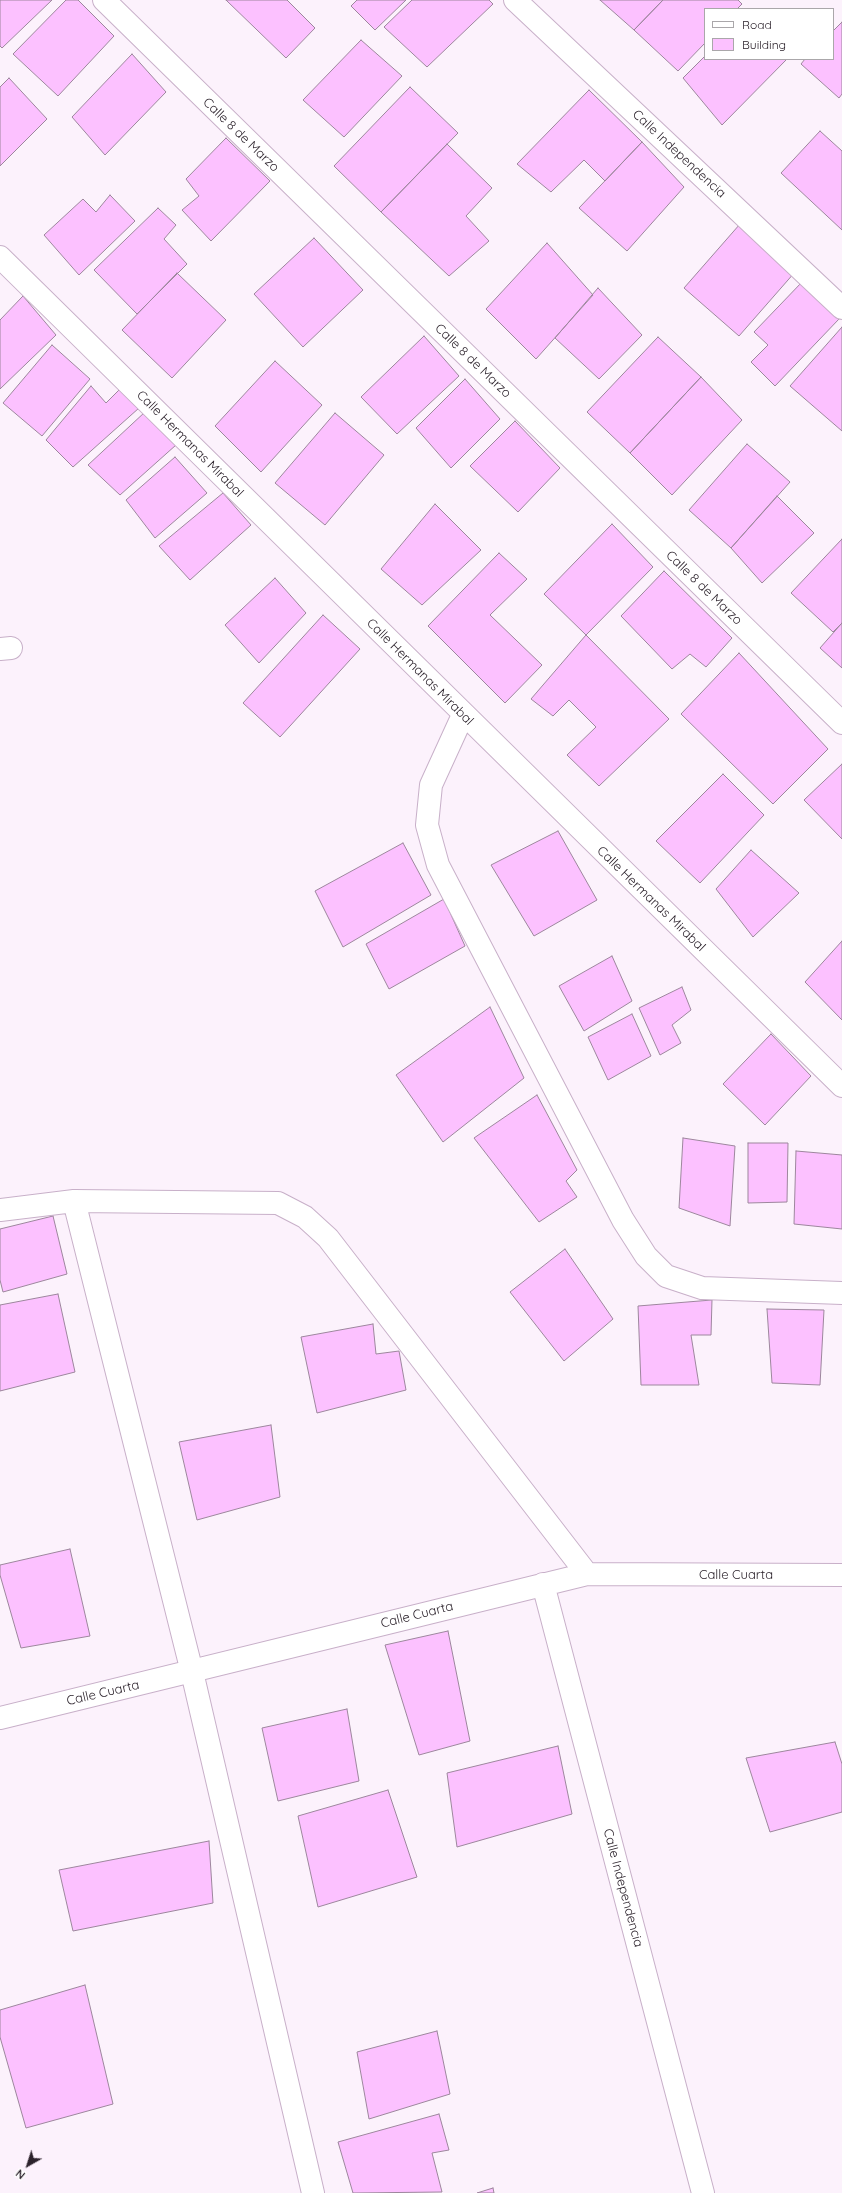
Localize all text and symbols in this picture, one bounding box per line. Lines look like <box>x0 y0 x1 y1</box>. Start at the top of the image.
legend <box>704 8 834 60</box>
text: Road <box>742 17 772 32</box>
text: Building <box>742 37 786 52</box>
street label: Calle 8 de Marzo <box>200 95 282 175</box>
street label: Calle Independencia <box>629 107 729 201</box>
street label: Calle 8 de Marzo <box>432 321 514 401</box>
street label: Calle Hermanas Mirabal <box>133 387 247 501</box>
street label: Calle 8 de Marzo <box>663 548 745 628</box>
street label: Calle Hermanas Mirabal <box>363 615 477 729</box>
street label: Calle Hermanas Mirabal <box>594 843 708 955</box>
street label: Calle Cuarta <box>699 1567 773 1583</box>
street label: Calle Cuarta <box>379 1598 455 1632</box>
street label: Calle Cuarta <box>65 1677 141 1709</box>
street label: Calle Independencia <box>600 1827 646 1949</box>
north arrow <box>8 2145 48 2185</box>
text: N <box>13 2166 28 2182</box>

